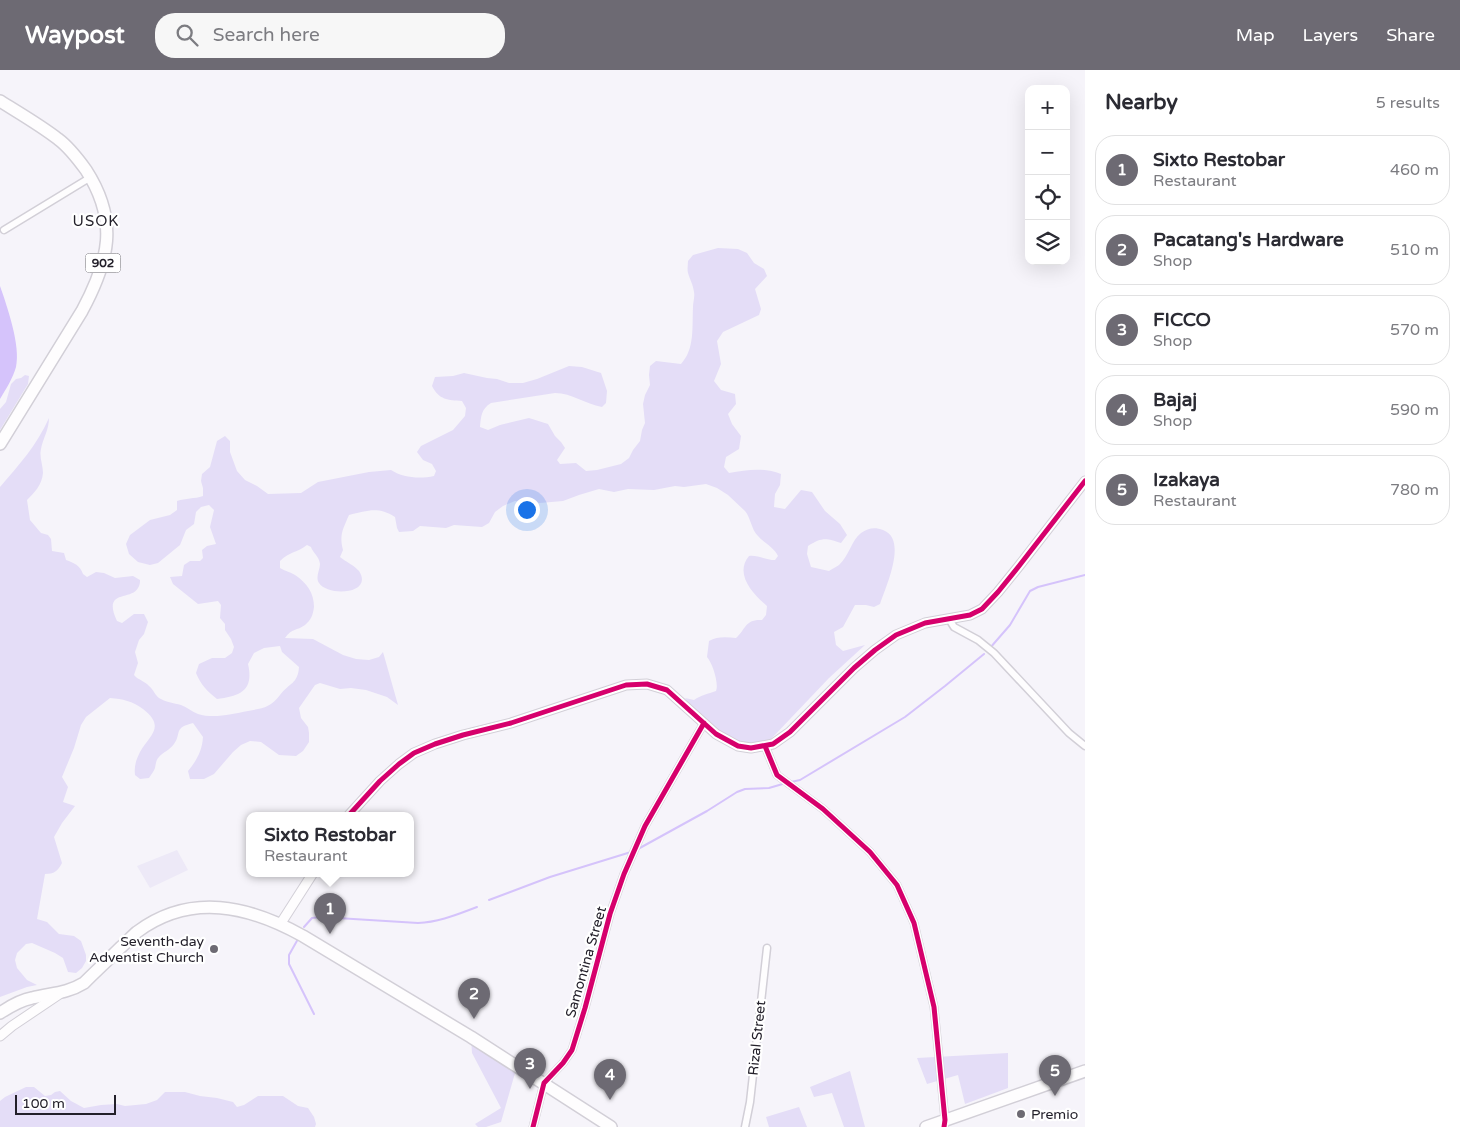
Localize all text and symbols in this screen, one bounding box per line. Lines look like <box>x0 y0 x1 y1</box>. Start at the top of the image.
search box <box>155 13 505 58</box>
text: Waypost <box>25 21 125 50</box>
icon: search <box>173 21 201 49</box>
text: Search here <box>213 24 320 46</box>
text: Map <box>1236 24 1275 46</box>
text: Layers <box>1303 24 1358 46</box>
text: Share <box>1386 24 1435 46</box>
map controls <box>1025 85 1070 265</box>
button: + <box>1025 85 1070 130</box>
text: Nearby <box>1105 90 1178 115</box>
text: 5 results <box>1376 93 1440 113</box>
button: − <box>1025 130 1070 175</box>
text: Sixto Restobar <box>1153 149 1285 171</box>
text: 1 <box>1117 160 1127 180</box>
text: 460 m <box>1390 160 1439 180</box>
text: Restaurant <box>1153 171 1237 191</box>
button: locate <box>1025 175 1070 220</box>
district label: USOK <box>73 212 119 230</box>
button: layers <box>1025 220 1070 265</box>
text: Pacatang's Hardware <box>1153 229 1344 251</box>
text: 2 <box>1117 240 1127 260</box>
text: 510 m <box>1390 240 1439 260</box>
text: Shop <box>1153 251 1192 271</box>
road number: 902 <box>86 254 120 272</box>
text: FICCO <box>1153 309 1211 331</box>
text: 3 <box>1117 320 1127 340</box>
text: 570 m <box>1390 320 1439 340</box>
text: Shop <box>1153 331 1192 351</box>
text: Bajaj <box>1153 389 1197 411</box>
text: 4 <box>1117 400 1127 420</box>
text: 590 m <box>1390 400 1439 420</box>
text: Shop <box>1153 411 1192 431</box>
text: Izakaya <box>1153 469 1220 491</box>
text: 5 <box>1117 480 1127 500</box>
text: 780 m <box>1390 480 1439 500</box>
text: Restaurant <box>1153 491 1237 511</box>
your location <box>514 497 540 523</box>
popup <box>246 812 414 877</box>
text: Sixto Restobar <box>264 824 396 846</box>
text: Restaurant <box>264 846 348 866</box>
pin: 1 <box>314 893 346 934</box>
street label: Samontina Street <box>562 904 610 1020</box>
place label: Seventh-day Adventist Church <box>89 933 204 966</box>
marker: Seventh-day Adventist Church <box>208 943 220 955</box>
pin: 2 <box>458 978 490 1019</box>
street label: Rizal Street <box>745 999 769 1076</box>
pin: 3 <box>514 1048 546 1089</box>
pin: 5 <box>1039 1055 1071 1096</box>
pin: 4 <box>594 1059 626 1100</box>
scale bar <box>15 1092 116 1115</box>
text: 100 m <box>22 1095 65 1112</box>
place label: Premio <box>1031 1106 1078 1123</box>
marker: Premio <box>1015 1108 1027 1120</box>

